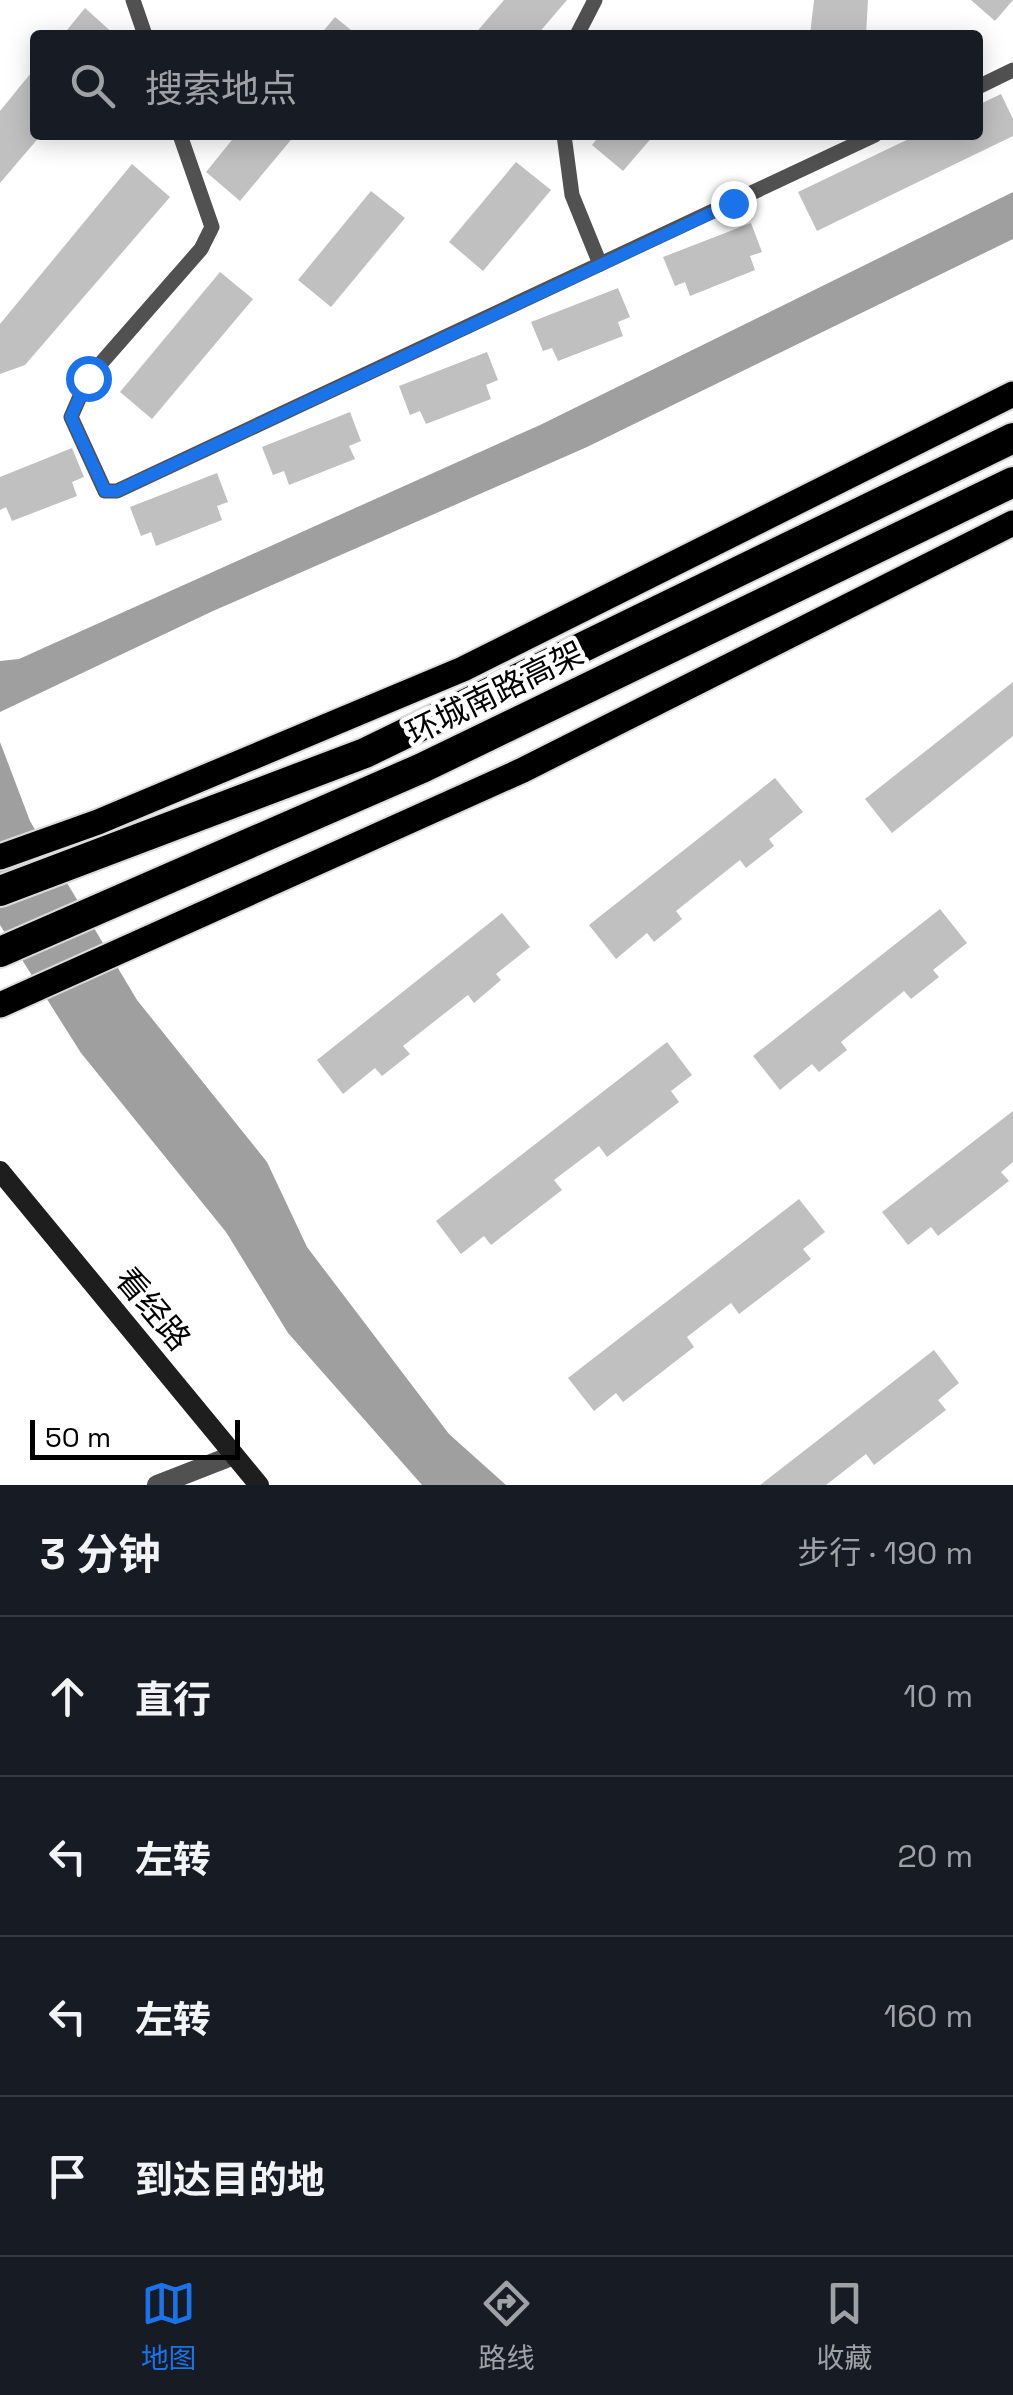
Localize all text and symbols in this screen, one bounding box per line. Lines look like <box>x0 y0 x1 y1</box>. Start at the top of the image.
search box <box>30 30 983 140</box>
icon: search <box>65 58 120 113</box>
text: 搜索地点 <box>145 65 297 113</box>
route end <box>711 181 757 227</box>
route start <box>66 356 112 402</box>
street label: 环城南路高架 <box>400 633 590 753</box>
street label: 看经路 <box>107 1259 199 1359</box>
scale bar <box>30 1415 240 1460</box>
text: 50 m <box>45 1419 111 1455</box>
text: 3 分钟 <box>40 1528 160 1581</box>
text: 步行 · 190 m <box>797 1533 973 1573</box>
icon: ahead <box>40 1669 95 1724</box>
text: 直行 <box>135 1676 211 1724</box>
text: 10 m <box>903 1676 973 1716</box>
icon: left <box>40 1829 95 1884</box>
text: 左转 <box>135 1836 211 1884</box>
text: 20 m <box>897 1836 973 1876</box>
icon: left <box>40 1989 95 2044</box>
text: 左转 <box>135 1996 211 2044</box>
text: 160 m <box>884 1996 973 2036</box>
icon: arrive <box>40 2149 95 2204</box>
text: 到达目的地 <box>135 2156 325 2204</box>
tab: 地图 <box>141 2276 197 2376</box>
tab: 路线 <box>478 2276 534 2376</box>
tab: 收藏 <box>816 2276 872 2376</box>

